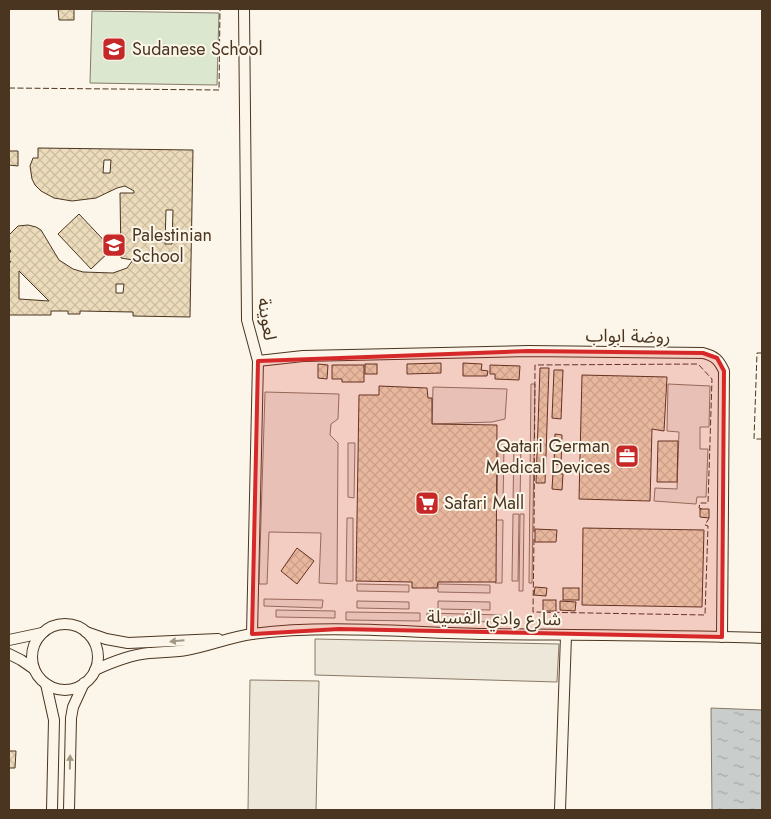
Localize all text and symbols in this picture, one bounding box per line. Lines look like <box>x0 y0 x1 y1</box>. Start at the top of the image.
school or university icon: Sudanese School <box>101 36 127 62</box>
place label: Sudanese School <box>132 36 263 62</box>
place label: Palestinian School <box>132 222 212 269</box>
school or university icon: Palestinian School <box>101 232 127 258</box>
street label: لعوينة <box>251 296 283 342</box>
street label: روضة ابواب <box>585 322 671 350</box>
place label: Qatari German Medical Devices <box>485 433 610 480</box>
office icon: Qatari German Medical Devices <box>614 443 640 469</box>
supermarket icon: Safari Mall <box>414 490 440 516</box>
place label: Safari Mall <box>444 490 524 516</box>
street label: شارع وادي الفسيلة <box>427 604 561 633</box>
one-way arrow <box>169 637 185 645</box>
one-way arrow <box>66 753 74 769</box>

